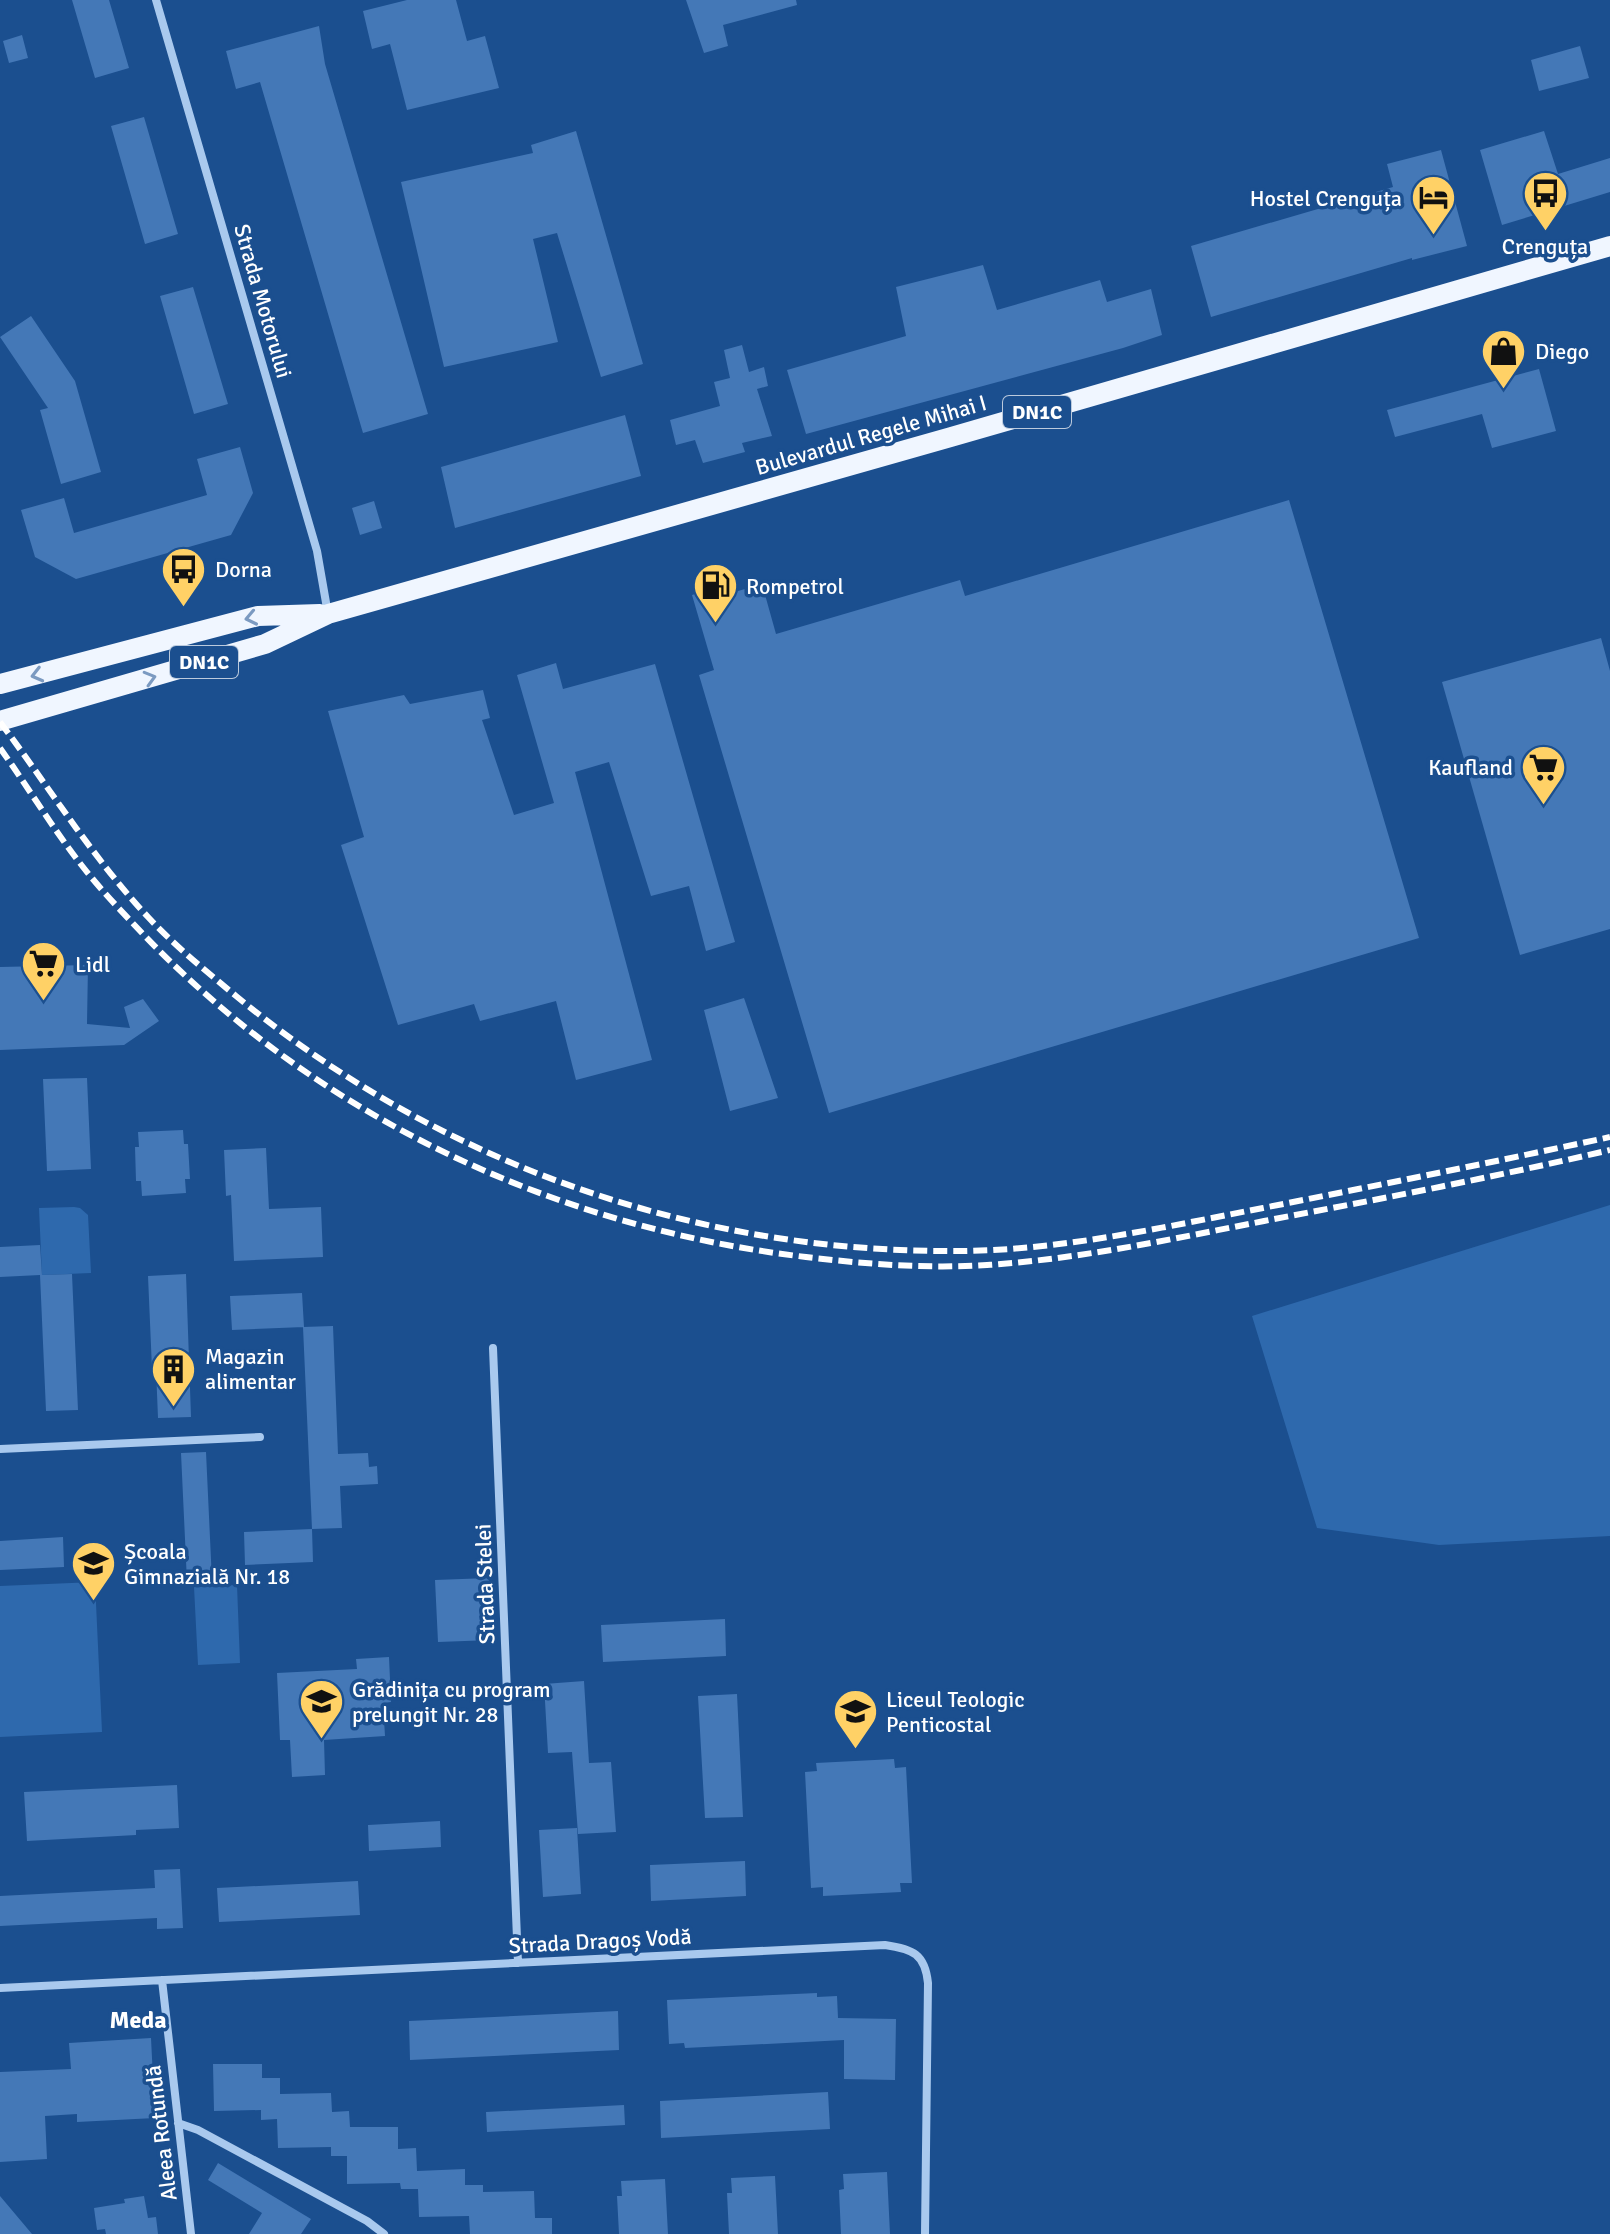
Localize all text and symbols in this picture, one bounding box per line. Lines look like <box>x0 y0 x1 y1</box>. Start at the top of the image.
bus stop icon: Crenguța <box>1521 169 1569 232</box>
hotel icon: Hostel Crenguța <box>1409 174 1457 237</box>
place label: Hostel Crenguța <box>1250 185 1402 212</box>
street label: Strada Motorului <box>228 221 298 381</box>
place label: Crenguța <box>1502 233 1588 260</box>
shop icon: Diego <box>1480 327 1528 390</box>
place label: Diego <box>1535 338 1589 365</box>
street label: Bulevardul Regele Mihai I <box>752 389 990 481</box>
road number: DN1C <box>1003 396 1071 428</box>
bus stop icon: Dorna <box>160 545 208 608</box>
place label: Dorna <box>215 556 272 583</box>
fuel station icon: Rompetrol <box>691 562 739 625</box>
place label: Rompetrol <box>746 573 844 600</box>
one-way arrow <box>244 609 257 626</box>
road number: DN1C <box>170 646 238 678</box>
one-way arrow <box>30 665 44 682</box>
one-way arrow <box>143 671 156 687</box>
supermarket icon: Kaufland <box>1520 743 1568 806</box>
place label: Kaufland <box>1428 754 1513 781</box>
supermarket icon: Lidl <box>20 940 68 1003</box>
place label: Lidl <box>75 951 110 978</box>
place label: Magazin alimentar <box>205 1343 296 1395</box>
building icon: Magazin alimentar <box>150 1345 198 1408</box>
street label: Strada Stelei <box>469 1523 501 1645</box>
place label: Școala Gimnazială Nr. 18 <box>124 1538 290 1590</box>
school or university icon: Școala Gimnazială Nr. 18 <box>69 1540 117 1603</box>
place label: Grădinița cu program prelungit Nr. 28 <box>352 1676 551 1728</box>
school or university icon: Grădinița cu program prelungit Nr. 28 <box>297 1678 345 1741</box>
place label: Liceul Teologic Penticostal <box>886 1686 1025 1738</box>
school or university icon: Liceul Teologic Penticostal <box>831 1688 879 1751</box>
street label: Strada Dragoș Vodă <box>508 1923 692 1959</box>
district label: Meda <box>109 2005 167 2035</box>
street label: Aleea Rotundă <box>139 2064 183 2202</box>

